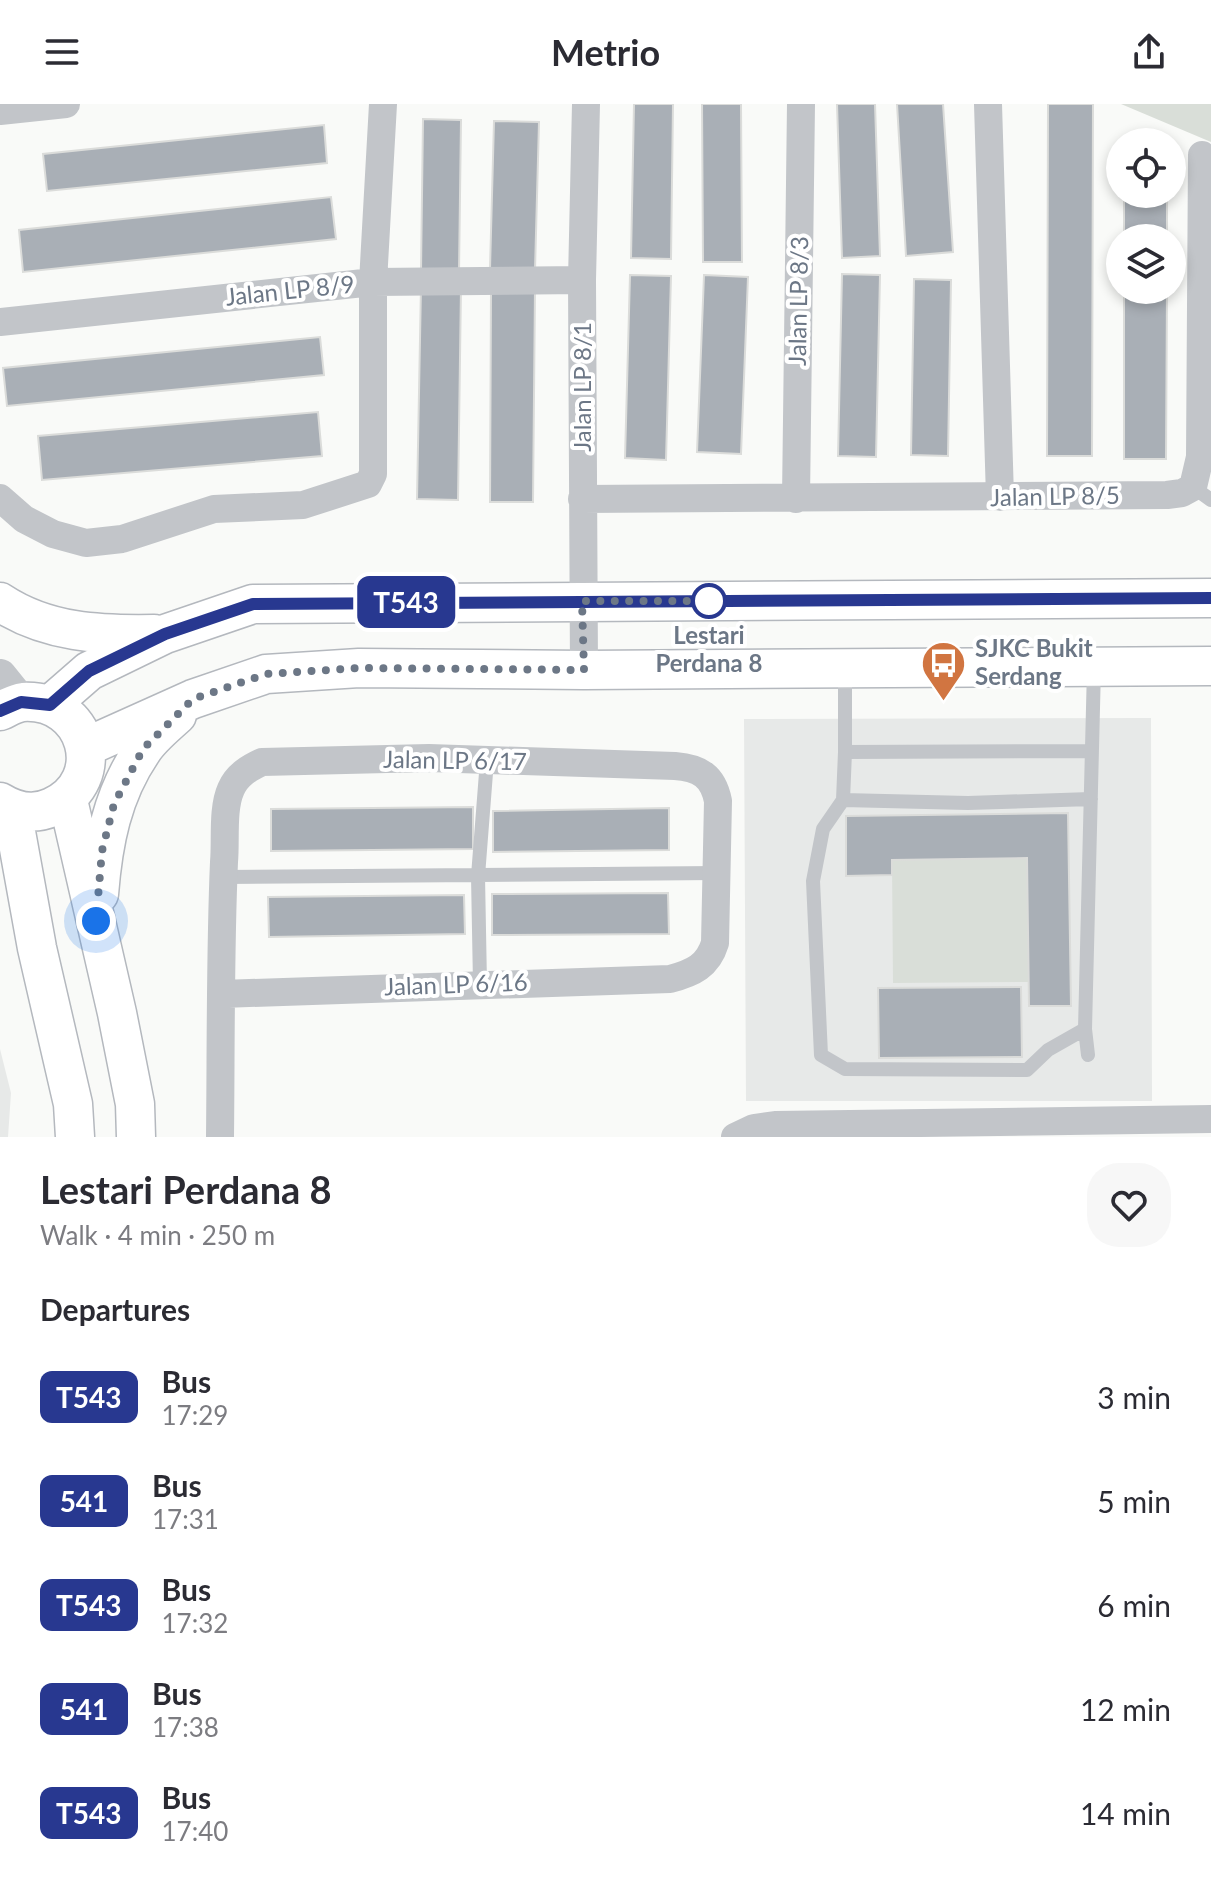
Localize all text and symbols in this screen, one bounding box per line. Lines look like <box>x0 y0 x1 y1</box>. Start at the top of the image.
icon: menu <box>40 30 84 74</box>
text: Metrio <box>551 30 660 74</box>
icon: share <box>1127 30 1171 74</box>
map controls <box>1106 128 1186 304</box>
button: locate <box>1106 128 1186 208</box>
button: layers <box>1106 224 1186 304</box>
street label: Jalan LP 8/3 <box>782 236 813 366</box>
street label: Jalan LP 8/9 <box>224 268 356 311</box>
street label: Jalan LP 8/1 <box>567 322 596 452</box>
street label: Jalan LP 8/5 <box>990 480 1120 511</box>
line badge: T543 <box>350 576 462 628</box>
marker: Lestari Perdana 8 <box>692 584 726 618</box>
text: T543 <box>373 585 439 619</box>
place label: Lestari Perdana 8 <box>655 620 763 677</box>
place label: SJKC Bukit Serdang <box>975 633 1093 690</box>
bus stop icon: SJKC Bukit Serdang <box>920 639 968 702</box>
street label: Jalan LP 6/17 <box>383 744 527 775</box>
your location <box>76 901 116 941</box>
street label: Jalan LP 6/16 <box>384 967 528 1000</box>
button: heart <box>1087 1163 1171 1247</box>
text: Lestari Perdana 8 <box>40 1166 332 1212</box>
text: Walk · 4 min · 250 m <box>40 1219 275 1251</box>
text: Departures <box>40 1291 190 1327</box>
text: Bus <box>162 1363 211 1399</box>
text: 3 min <box>1097 1379 1171 1415</box>
text: T543 <box>56 1380 122 1414</box>
text: 17:29 <box>162 1399 228 1431</box>
text: Bus <box>152 1467 202 1503</box>
text: 5 min <box>1097 1483 1171 1519</box>
text: 541 <box>60 1484 108 1518</box>
text: 17:31 <box>152 1503 219 1535</box>
text: Bus <box>162 1571 211 1607</box>
text: 6 min <box>1097 1587 1171 1623</box>
text: T543 <box>56 1588 122 1622</box>
text: 17:32 <box>162 1607 228 1639</box>
text: Bus <box>152 1675 202 1711</box>
text: 12 min <box>1080 1691 1171 1727</box>
text: 541 <box>60 1692 108 1726</box>
text: 17:38 <box>152 1711 219 1743</box>
text: Bus <box>162 1779 211 1815</box>
text: 14 min <box>1080 1795 1171 1831</box>
text: T543 <box>56 1796 122 1830</box>
text: 17:40 <box>162 1815 228 1847</box>

